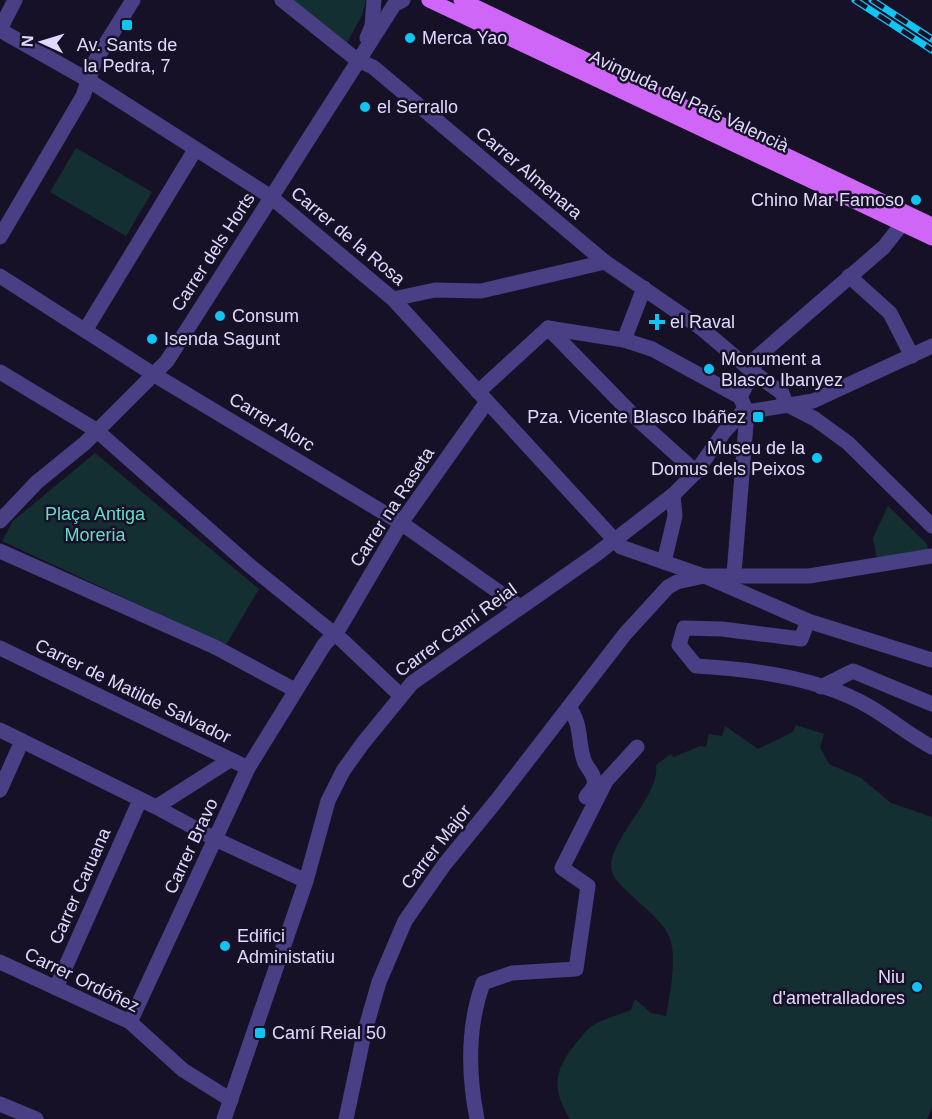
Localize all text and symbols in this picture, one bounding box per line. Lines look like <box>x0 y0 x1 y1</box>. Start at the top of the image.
north arrow <box>12 12 72 72</box>
marker: Av. Sants de la Pedra, 7 <box>120 18 134 32</box>
place label: Merca Yao <box>422 28 507 48</box>
marker: Merca Yao <box>403 31 417 45</box>
text: N <box>19 35 36 47</box>
place label: Av. Sants de la Pedra, 7 <box>77 35 177 76</box>
street label: Avinguda del País Valencià <box>586 46 793 156</box>
place label: el Serrallo <box>377 97 458 117</box>
marker: el Serrallo <box>358 100 372 114</box>
street label: Carrer Almenara <box>472 123 587 224</box>
street label: Carrer de la Rosa <box>287 183 410 290</box>
street label: Carrer dels Horts <box>167 189 259 315</box>
place label: Chino Mar Famoso <box>751 190 904 210</box>
marker: Chino Mar Famoso <box>909 193 923 207</box>
place label: Consum <box>232 306 299 326</box>
marker: Consum <box>213 309 227 323</box>
place label: el Raval <box>670 312 735 332</box>
marker: el Raval <box>648 313 666 331</box>
place label: Isenda Sagunt <box>164 329 280 349</box>
marker: Isenda Sagunt <box>145 332 159 346</box>
place label: Monument a Blasco Ibanyez <box>721 349 843 390</box>
marker: Monument a Blasco Ibanyez <box>702 362 716 376</box>
street label: Carrer Alorc <box>226 389 318 455</box>
place label: Pza. Vicente Blasco Ibáñez <box>527 407 746 427</box>
marker: Pza. Vicente Blasco Ibáñez <box>751 410 765 424</box>
place label: Museu de la Domus dels Peixos <box>651 438 806 479</box>
street label: Carrer na Raseta <box>346 443 439 570</box>
marker: Museu de la Domus dels Peixos <box>810 451 824 465</box>
park label: Plaça Antiga Moreria <box>45 504 146 545</box>
street label: Carrer Camí Reial <box>391 579 521 681</box>
street label: Carrer de Matilde Salvador <box>32 635 234 747</box>
street label: Carrer Bravo <box>160 795 222 897</box>
street label: Carrer Major <box>397 801 475 893</box>
street label: Carrer Caruana <box>45 824 115 947</box>
place label: Edifici Administatiu <box>237 926 335 967</box>
marker: Edifici Administatiu <box>218 939 232 953</box>
street label: Carrer Ordóñez <box>21 944 143 1016</box>
place label: Niu d'ametralladores <box>772 967 905 1008</box>
marker: Niu d'ametralladores <box>910 980 924 994</box>
place label: Camí Reial 50 <box>272 1023 386 1043</box>
marker: Camí Reial 50 <box>253 1026 267 1040</box>

